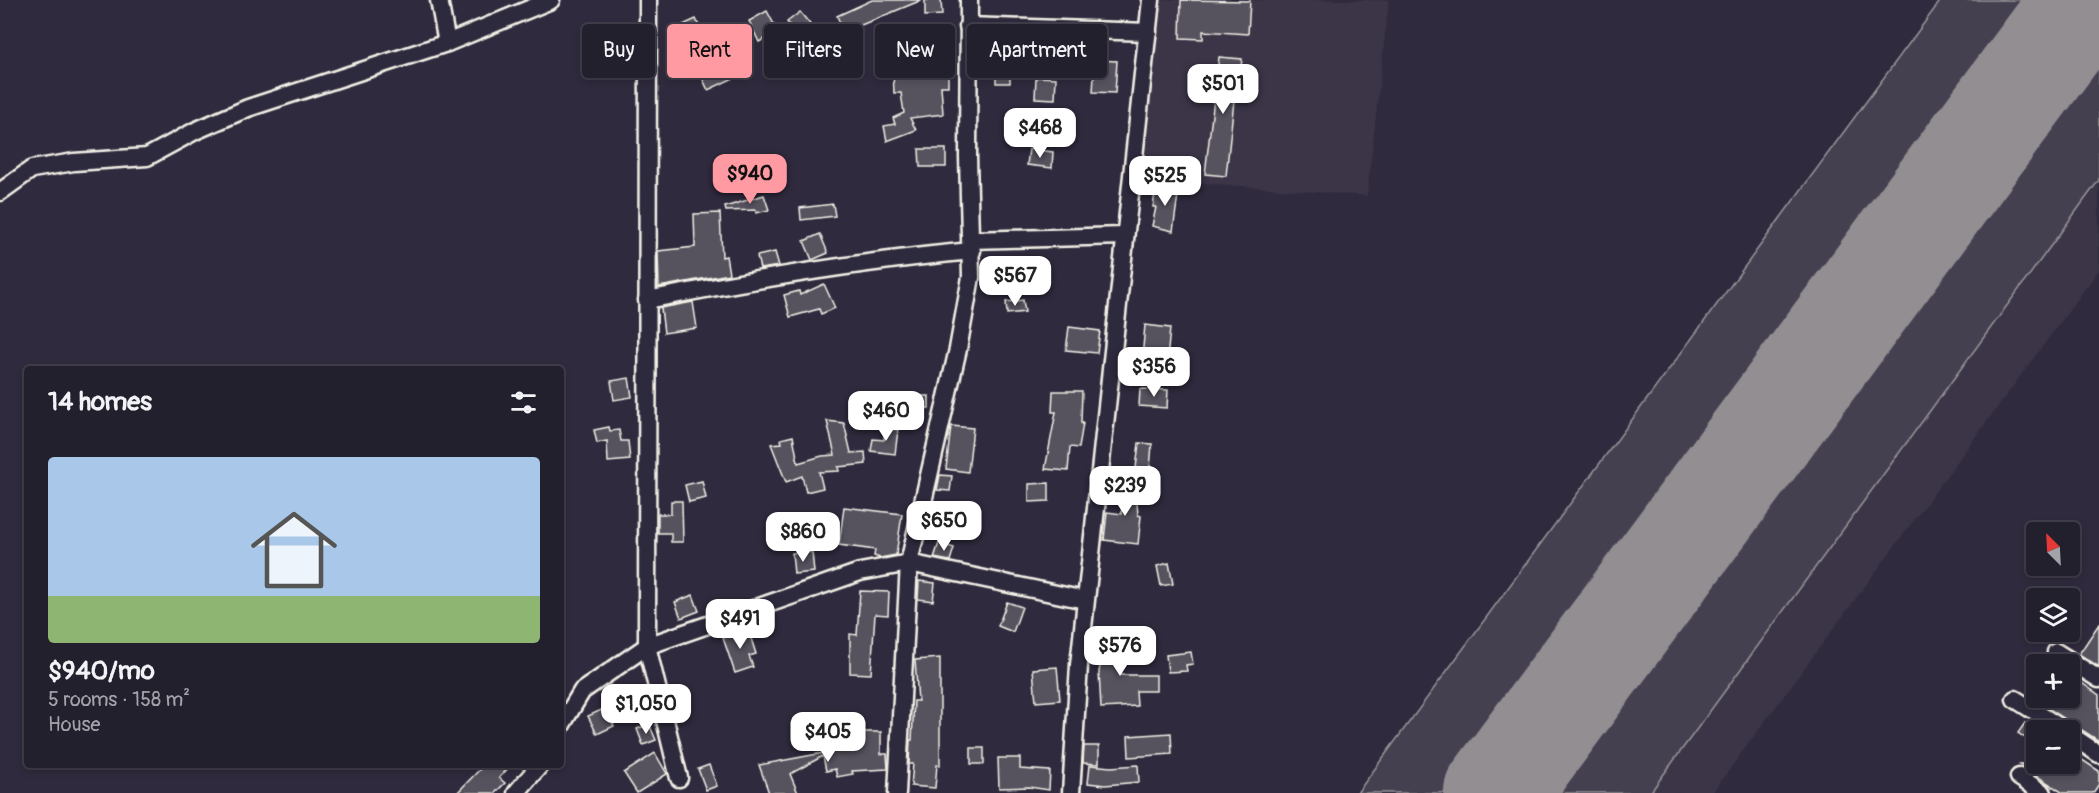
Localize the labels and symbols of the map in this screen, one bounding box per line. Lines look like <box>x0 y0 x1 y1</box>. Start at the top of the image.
pin: $501 <box>1187 64 1259 115</box>
pin: $468 <box>1004 108 1076 159</box>
pin: $940 <box>714 154 786 205</box>
pin: $525 <box>1129 156 1201 207</box>
pin: $567 <box>979 256 1051 307</box>
pin: $356 <box>1118 347 1190 398</box>
pin: $460 <box>850 391 922 442</box>
pin: $239 <box>1089 466 1161 517</box>
pin: $650 <box>908 501 980 552</box>
pin: $860 <box>767 512 839 563</box>
north arrow <box>2026 522 2080 576</box>
pin: $491 <box>704 599 776 650</box>
pin: $576 <box>1084 626 1156 677</box>
pin: $1,050 <box>597 684 695 735</box>
pin: $405 <box>792 712 864 763</box>

